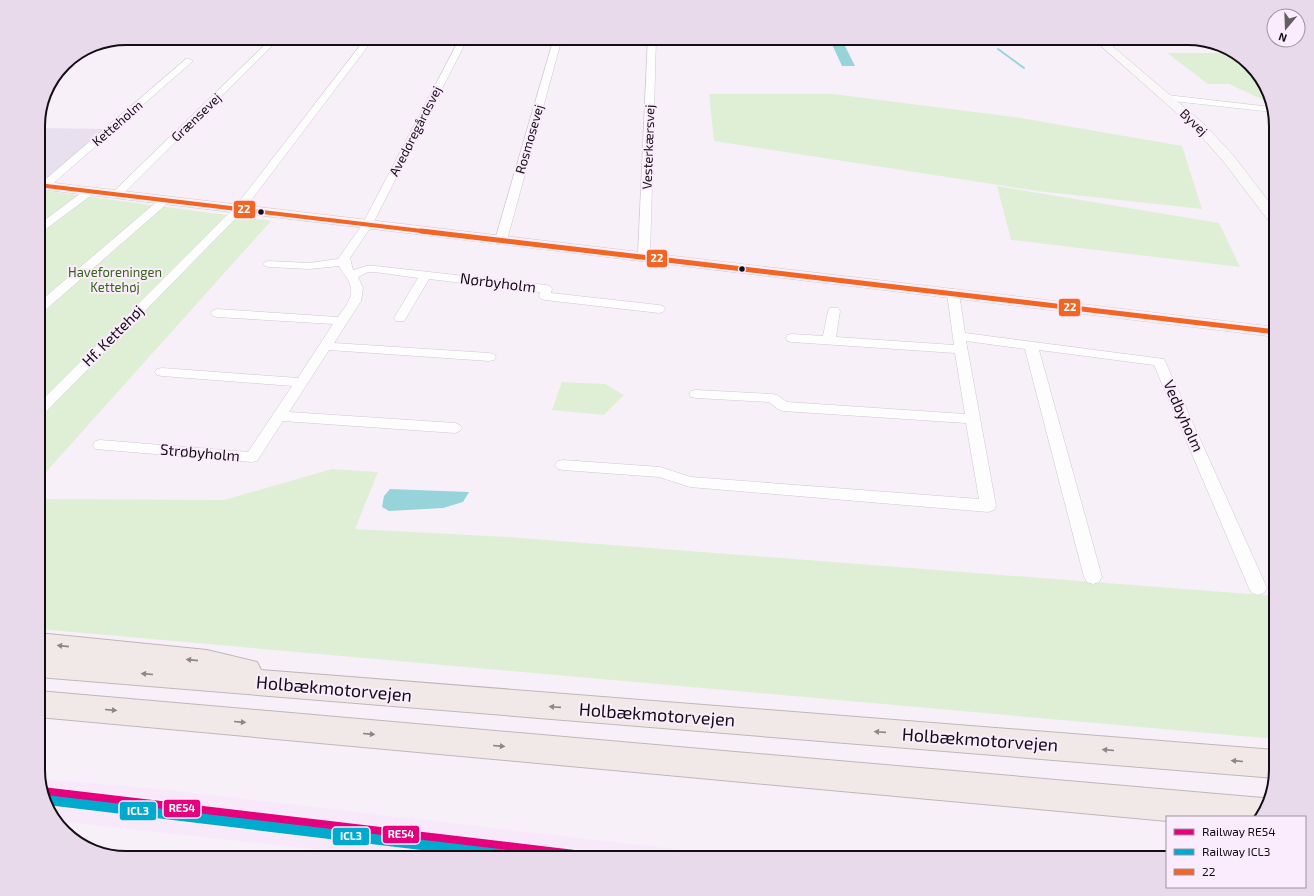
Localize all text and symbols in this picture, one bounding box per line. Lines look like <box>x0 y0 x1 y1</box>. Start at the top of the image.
north arrow <box>1266 8 1306 48</box>
text: N <box>1277 30 1288 45</box>
street label: Avedøregårdsvej <box>385 83 445 179</box>
street label: Grænsevej <box>168 89 224 145</box>
street label: Ketteholm <box>89 97 145 149</box>
street label: Rosmosevej <box>511 103 547 175</box>
street label: Vesterkærsvej <box>639 104 657 190</box>
street label: Byvej <box>1177 105 1211 139</box>
line badge: 22 <box>233 200 256 219</box>
text: 22 <box>238 202 250 215</box>
unlabelled marker <box>256 207 266 217</box>
line badge: 22 <box>646 249 668 268</box>
text: 22 <box>651 251 663 264</box>
park label: Haveforeningen Kettehøj <box>68 264 162 295</box>
unlabelled marker <box>737 264 747 274</box>
street label: Nørbyholm <box>459 268 537 296</box>
line badge: 22 <box>1058 298 1081 317</box>
text: 22 <box>1064 300 1076 313</box>
street label: Hf. Kettehøj <box>78 301 147 370</box>
street label: Vedbyholm <box>1160 377 1208 454</box>
street label: Strøbyholm <box>160 440 241 464</box>
one-way arrow <box>57 643 69 650</box>
one-way arrow <box>186 657 198 664</box>
street label: Holbækmotorvejen <box>255 670 413 706</box>
one-way arrow <box>141 671 154 677</box>
street label: Holbækmotorvejen <box>578 698 736 730</box>
one-way arrow <box>549 703 561 710</box>
one-way arrow <box>104 707 117 713</box>
one-way arrow <box>234 718 246 725</box>
street label: Holbækmotorvejen <box>901 723 1059 755</box>
one-way arrow <box>874 729 886 736</box>
one-way arrow <box>363 730 375 737</box>
one-way arrow <box>493 742 505 749</box>
one-way arrow <box>1102 747 1114 754</box>
one-way arrow <box>1231 758 1243 764</box>
line badge: RE54 <box>163 799 201 818</box>
line badge: ICL3 <box>119 801 157 821</box>
text: RE54 <box>169 801 195 814</box>
text: ICL3 <box>127 804 149 817</box>
legend <box>1166 816 1306 888</box>
text: Railway RE54 <box>1202 824 1276 838</box>
line badge: RE54 <box>382 825 420 844</box>
line badge: ICL3 <box>332 827 370 846</box>
text: RE54 <box>388 827 414 840</box>
text: ICL3 <box>340 829 362 842</box>
text: Railway ICL3 <box>1202 844 1270 858</box>
text: 22 <box>1202 864 1216 878</box>

